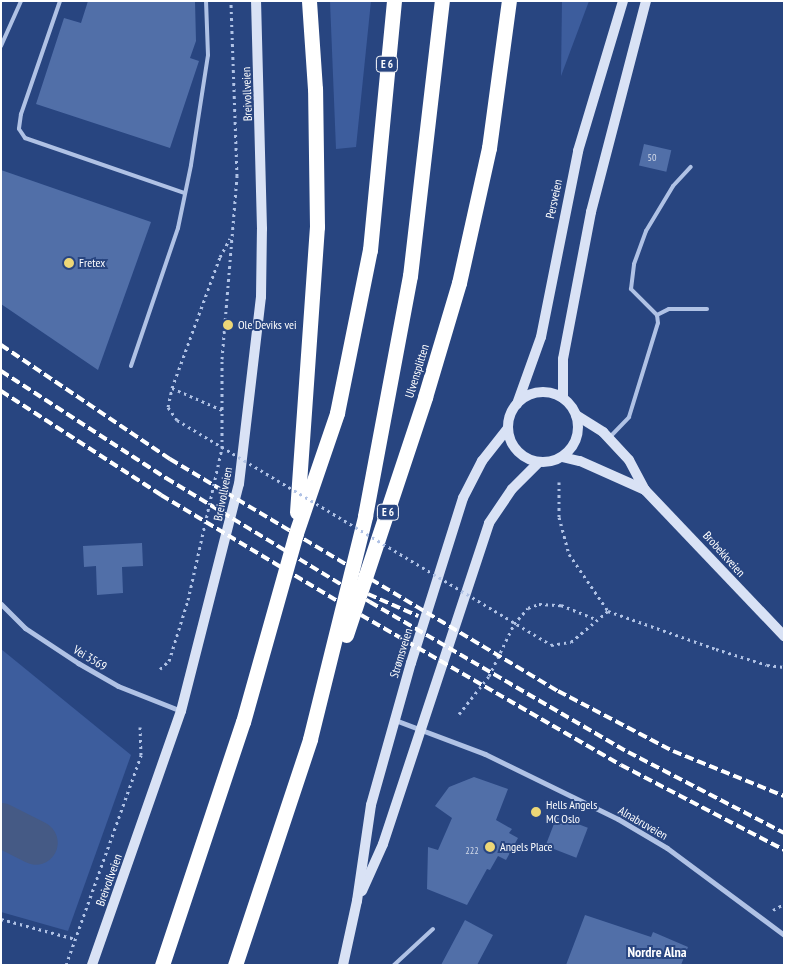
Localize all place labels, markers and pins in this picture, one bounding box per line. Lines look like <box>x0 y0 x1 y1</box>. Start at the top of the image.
place label: Fretex <box>79 256 105 270</box>
marker: Fretex <box>63 257 75 269</box>
place label: Ole Deviks vei <box>238 318 297 332</box>
marker: Ole Deviks vei <box>222 319 234 331</box>
place label: Hells Angels MC Oslo <box>546 798 598 826</box>
marker: Hells Angels MC Oslo <box>530 806 542 818</box>
place label: Angels Place <box>500 840 553 854</box>
marker: Angels Place <box>484 841 496 853</box>

